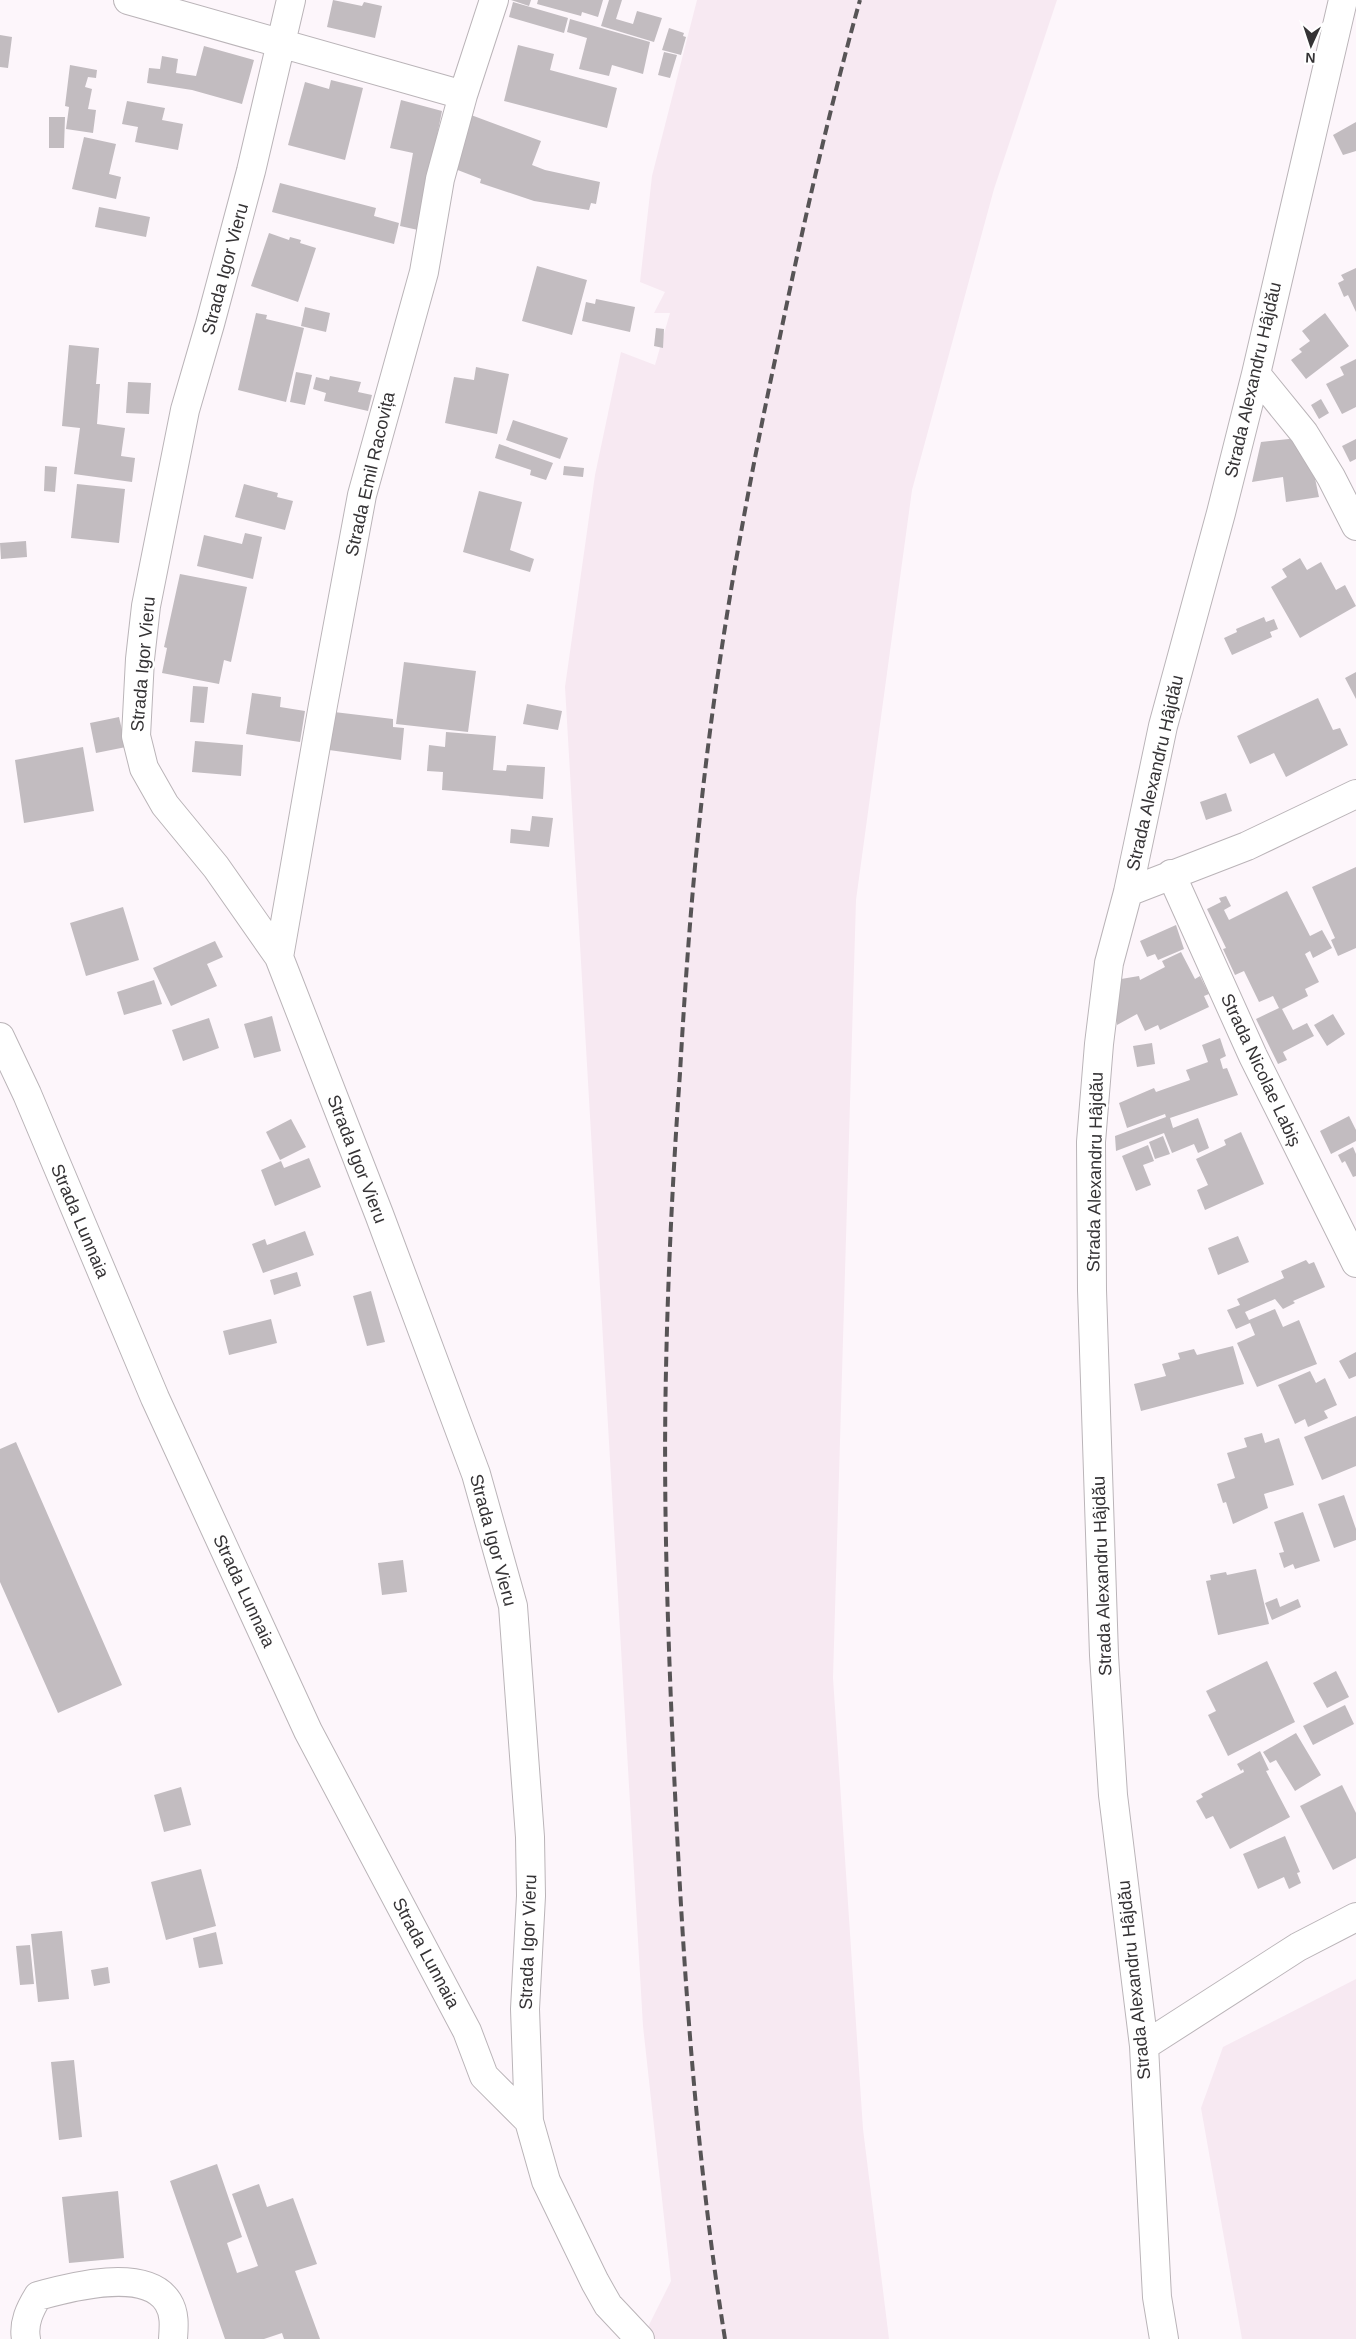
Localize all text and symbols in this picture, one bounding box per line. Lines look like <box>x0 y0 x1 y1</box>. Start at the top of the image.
north arrow <box>1286 20 1336 70</box>
text: N <box>1305 50 1316 66</box>
street label: Strada Igor Vieru <box>198 201 252 337</box>
street label: Strada Alexandru Hâjdău <box>1221 280 1285 480</box>
street label: Strada Emil Racovița <box>341 389 399 558</box>
street label: Strada Igor Vieru <box>127 596 159 732</box>
street label: Strada Alexandru Hâjdău <box>1123 673 1187 873</box>
street label: Strada Nicolae Labiș <box>1217 991 1305 1149</box>
street label: Strada Alexandru Hâjdău <box>1083 1072 1107 1272</box>
street label: Strada Igor Vieru <box>323 1092 391 1226</box>
street label: Strada Lunnaia <box>47 1161 113 1282</box>
street label: Strada Igor Vieru <box>466 1472 520 1608</box>
street label: Strada Alexandru Hâjdău <box>1089 1476 1115 1676</box>
street label: Strada Lunnaia <box>209 1531 279 1651</box>
street label: Strada Igor Vieru <box>516 1874 540 2010</box>
street label: Strada Alexandru Hâjdău <box>1114 1879 1154 2081</box>
street label: Strada Lunnaia <box>389 1894 464 2012</box>

